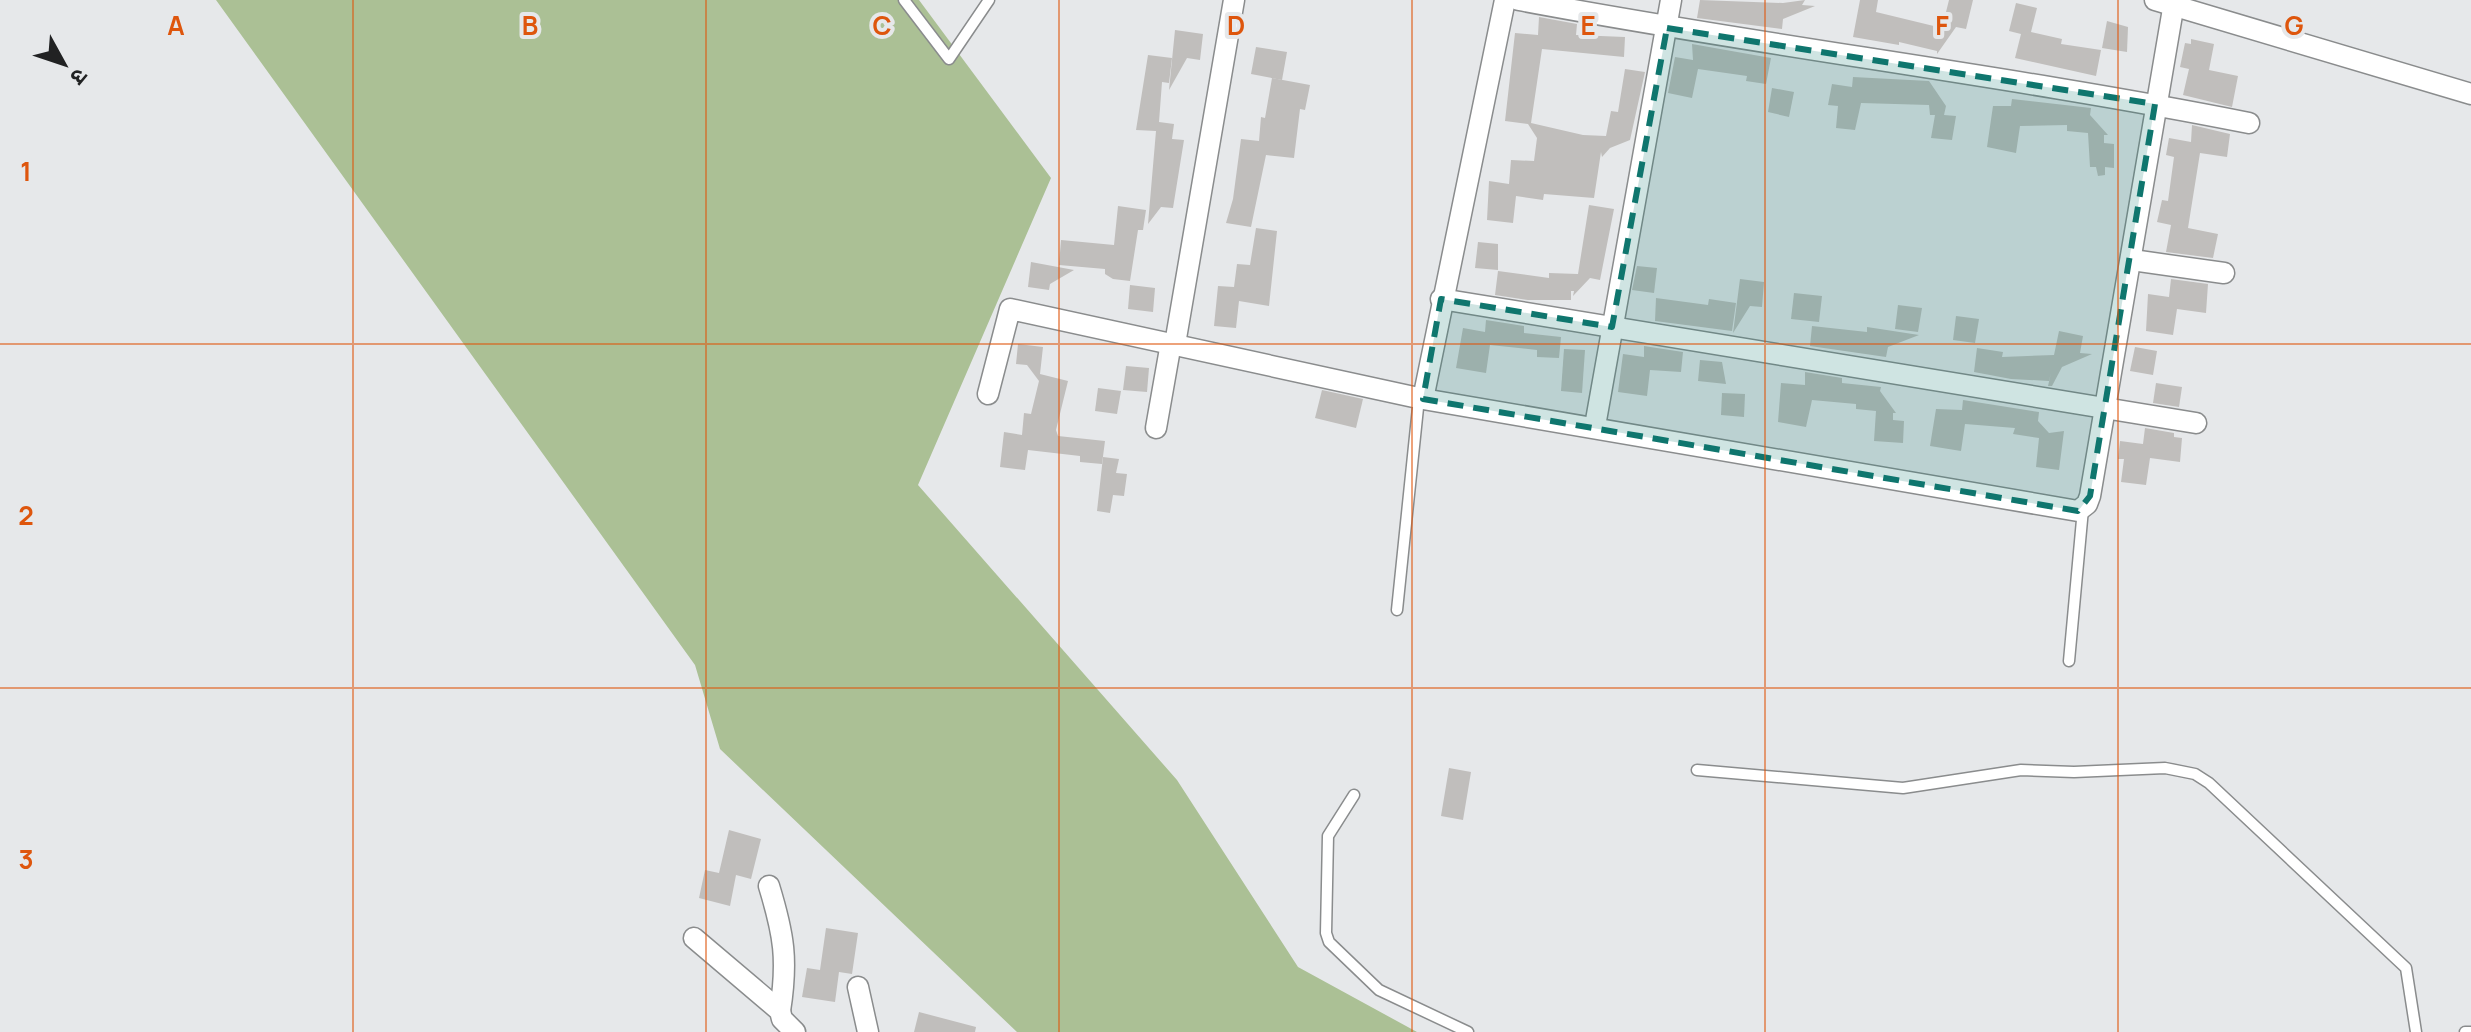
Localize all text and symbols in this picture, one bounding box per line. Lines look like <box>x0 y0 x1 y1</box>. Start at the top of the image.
text: A <box>167 7 185 43</box>
text: B <box>522 7 538 43</box>
text: C <box>872 7 892 43</box>
text: D <box>1227 7 1245 43</box>
text: E <box>1580 7 1596 43</box>
text: F <box>1935 7 1949 43</box>
text: G <box>2284 7 2304 43</box>
north arrow <box>24 24 104 104</box>
text: उ <box>63 62 95 92</box>
text: 1 <box>20 153 32 189</box>
text: 2 <box>18 497 34 533</box>
text: 3 <box>18 841 34 877</box>

